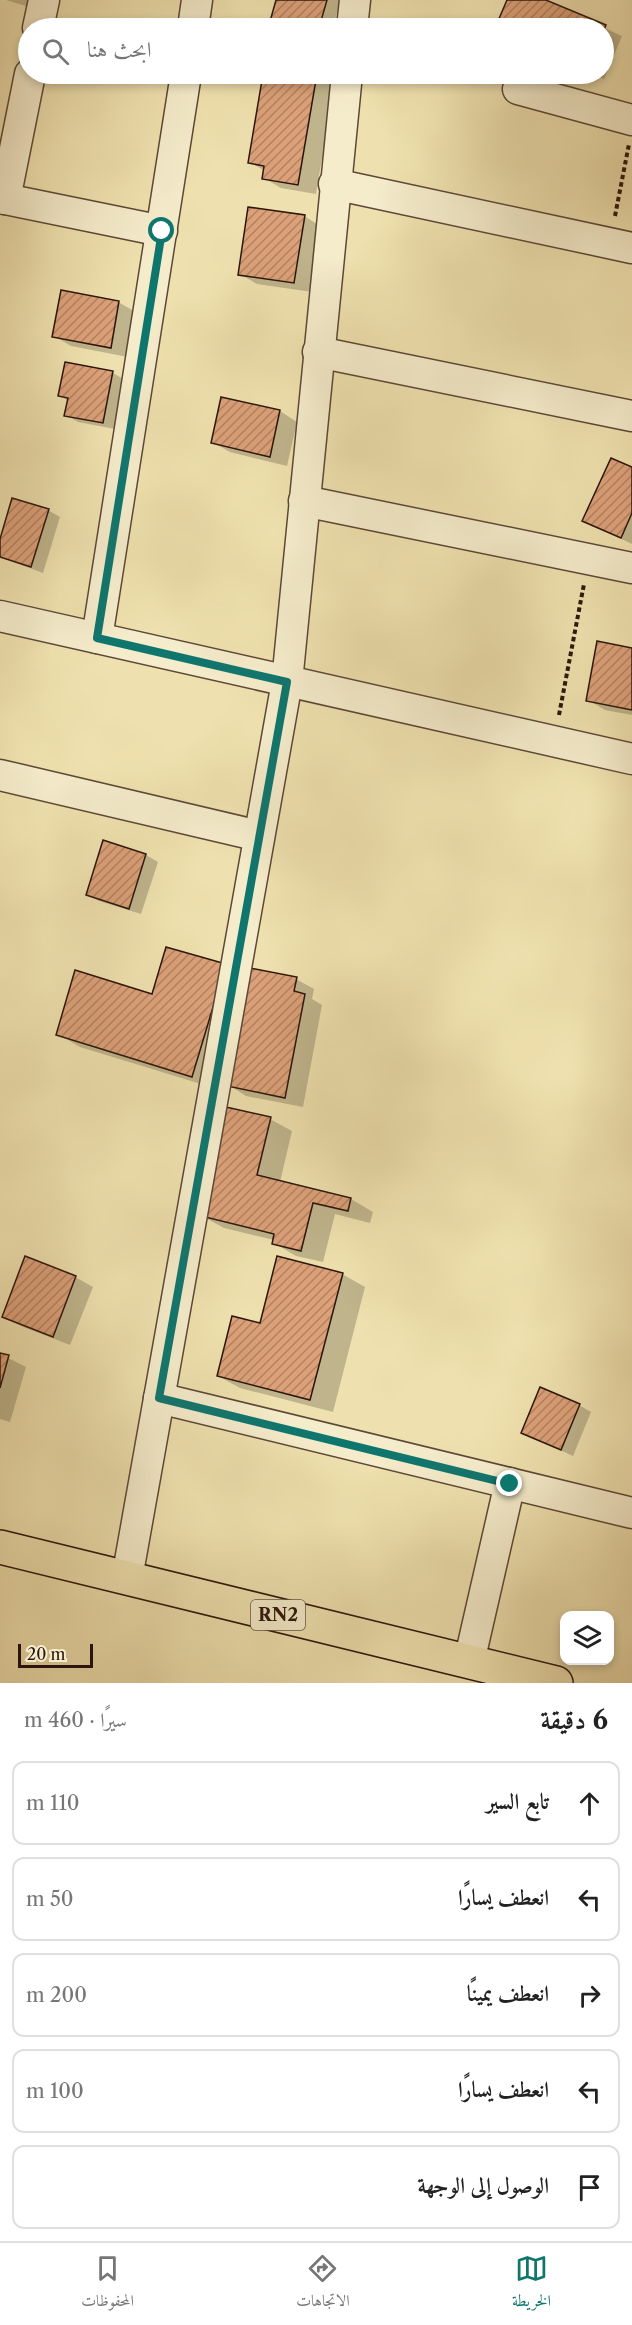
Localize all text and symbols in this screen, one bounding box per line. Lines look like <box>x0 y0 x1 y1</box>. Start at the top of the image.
search box <box>18 18 614 84</box>
icon: search <box>39 35 72 68</box>
text: ابحث هنا <box>87 36 152 63</box>
route start <box>148 217 174 243</box>
route end <box>496 1470 522 1496</box>
road number: RN2 <box>251 1600 305 1630</box>
map controls <box>560 1611 614 1665</box>
button: layers <box>560 1611 614 1665</box>
scale bar <box>18 1641 93 1668</box>
text: 20 m <box>27 1644 66 1664</box>
text: 6 دقيقة <box>541 1704 608 1736</box>
text: سيرًا · 460 m <box>24 1708 127 1732</box>
icon: ahead <box>573 1787 606 1820</box>
text: تابع السير <box>486 1788 549 1815</box>
text: 110 m <box>26 1791 79 1815</box>
icon: left <box>573 1883 606 1916</box>
text: انعطف يسارًا <box>458 1884 549 1911</box>
text: 50 m <box>26 1887 74 1911</box>
icon: right <box>573 1979 606 2012</box>
text: انعطف يمينًا <box>467 1980 549 2007</box>
text: 200 m <box>26 1983 87 2007</box>
icon: left <box>573 2075 606 2108</box>
text: انعطف يسارًا <box>458 2076 549 2103</box>
text: 100 m <box>26 2079 84 2103</box>
icon: arrive <box>573 2171 606 2204</box>
text: الوصول إلى الوجهة <box>417 2172 549 2199</box>
tab: المحفوظات <box>81 2252 134 2316</box>
tab: الاتجاهات <box>296 2252 350 2316</box>
tab: الخريطة <box>512 2252 551 2316</box>

